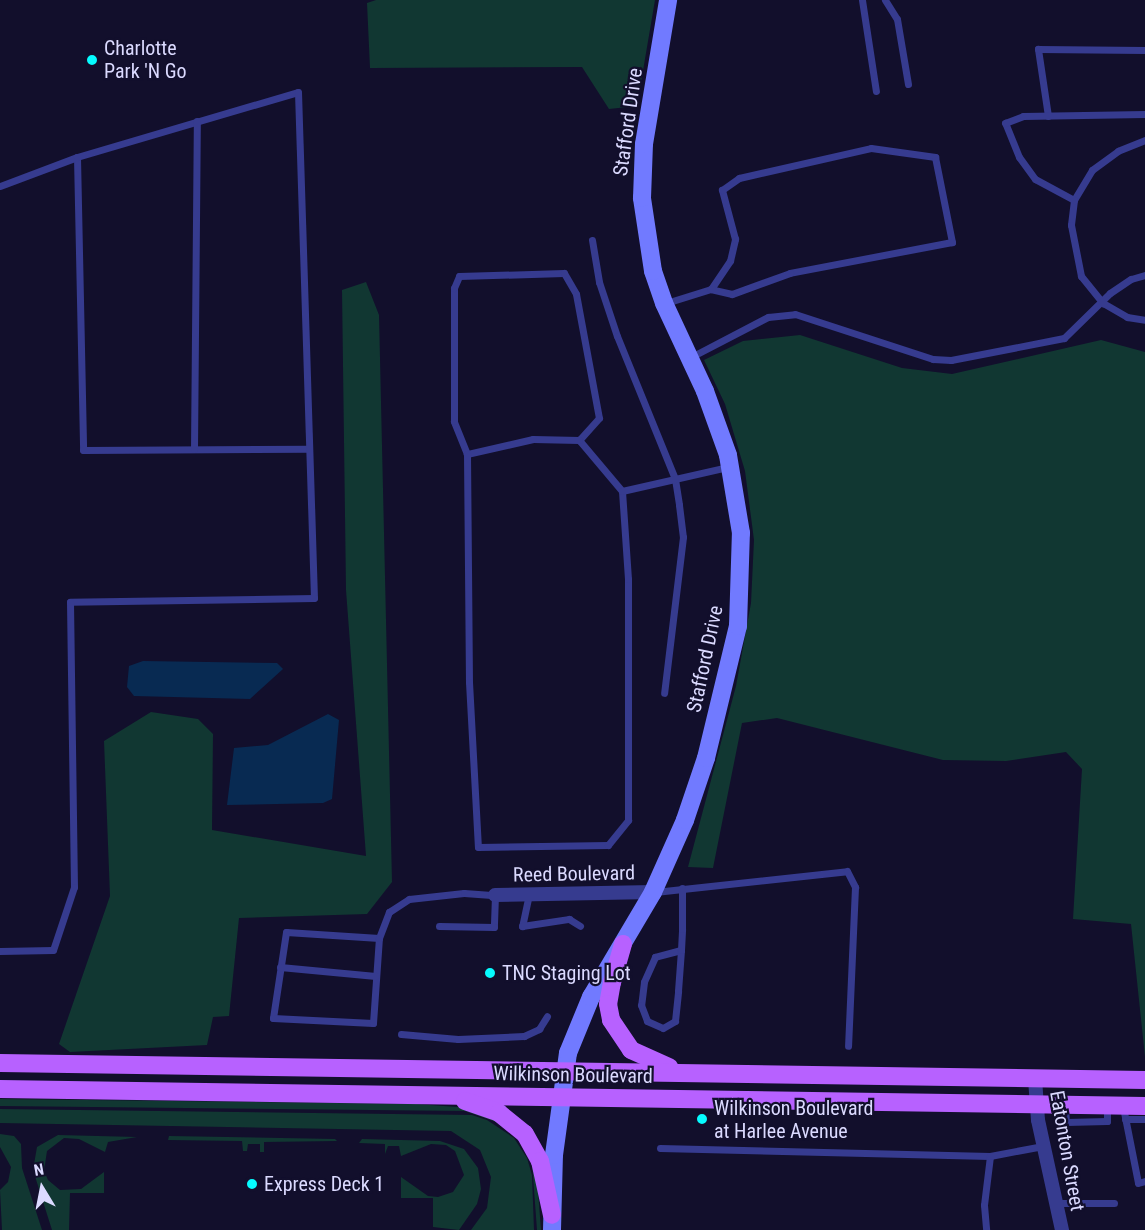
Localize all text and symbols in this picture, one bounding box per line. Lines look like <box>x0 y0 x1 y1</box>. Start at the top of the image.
place label: Charlotte Park 'N Go <box>104 36 187 83</box>
marker: Charlotte Park 'N Go <box>85 53 99 67</box>
street label: Stafford Drive <box>609 66 647 178</box>
street label: Stafford Drive <box>682 603 728 715</box>
street label: Reed Boulevard <box>513 861 635 887</box>
place label: TNC Staging Lot <box>502 961 631 985</box>
marker: TNC Staging Lot <box>483 966 497 980</box>
street label: Wilkinson Boulevard <box>493 1062 653 1088</box>
street label: Eatonton Street <box>1045 1089 1089 1213</box>
place label: Wilkinson Boulevard at Harlee Avenue <box>714 1096 873 1143</box>
marker: Wilkinson Boulevard at Harlee Avenue <box>695 1112 709 1126</box>
north arrow <box>12 1158 72 1218</box>
text: N <box>32 1160 45 1180</box>
place label: Express Deck 1 <box>264 1172 384 1196</box>
marker: Express Deck 1 <box>245 1177 259 1191</box>

